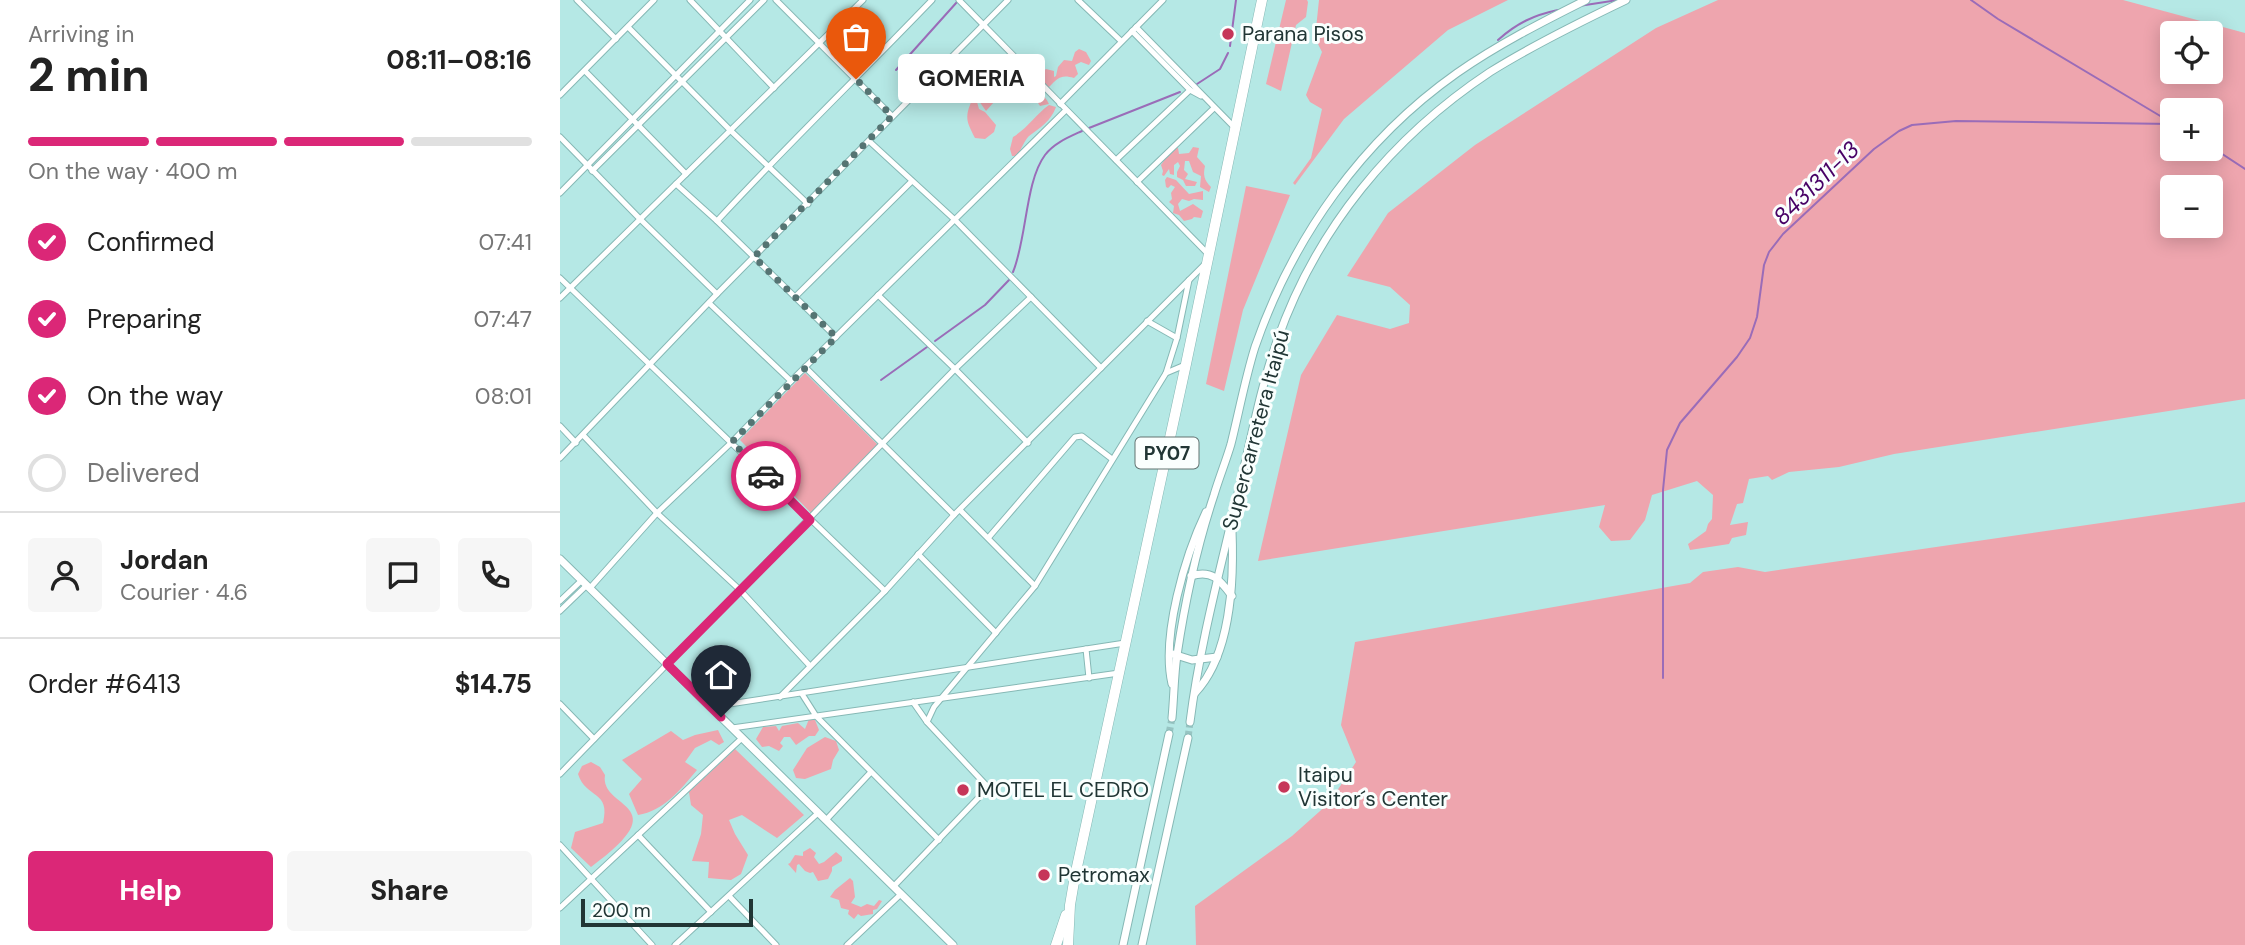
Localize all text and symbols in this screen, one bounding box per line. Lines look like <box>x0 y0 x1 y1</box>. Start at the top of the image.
pin <box>826 7 886 79</box>
icon: bag <box>837 18 875 56</box>
text: Arriving in <box>28 19 134 49</box>
place label: Parana Pisos <box>1242 20 1364 48</box>
map controls <box>2160 21 2223 238</box>
button: locate <box>2160 21 2223 84</box>
marker: Parana Pisos <box>1220 26 1236 42</box>
text: 08:11–08:16 <box>386 43 532 77</box>
text: 2 min <box>28 45 150 105</box>
callout: GOMERIA <box>898 55 1045 104</box>
text: GOMERIA <box>918 63 1025 93</box>
button: + <box>2160 98 2223 161</box>
water label: 8431311-13 <box>1766 134 1866 232</box>
text: On the way · 400 m <box>28 156 237 186</box>
button: − <box>2160 175 2223 238</box>
icon: check <box>28 223 66 261</box>
text: Confirmed <box>87 225 214 259</box>
text: 07:41 <box>479 227 532 257</box>
icon: check <box>28 300 66 338</box>
text: Preparing <box>87 302 202 336</box>
text: 07:47 <box>473 304 532 334</box>
street label: Supercarretera Itaipú <box>1216 327 1296 533</box>
icon: check <box>28 377 66 415</box>
text: On the way <box>87 379 223 413</box>
text: 08:01 <box>475 381 532 411</box>
road number: PY07 <box>1136 437 1198 468</box>
courier <box>731 441 801 511</box>
text: Delivered <box>87 456 200 490</box>
icon: car <box>747 457 785 495</box>
button: person <box>28 538 102 612</box>
button: chat <box>366 538 440 612</box>
button: phone <box>458 538 532 612</box>
text: Jordan <box>120 543 209 577</box>
text: Courier · 4.6 <box>120 577 248 607</box>
pin <box>691 645 751 717</box>
icon: home <box>702 656 740 694</box>
text: Order #6413 <box>28 667 181 701</box>
text: $14.75 <box>455 667 532 701</box>
place label: Itaipu Visitor´s Center <box>1298 761 1448 813</box>
place label: MOTEL EL CEDRO <box>977 776 1149 804</box>
marker: Itaipu Visitor´s Center <box>1276 779 1292 795</box>
marker: MOTEL EL CEDRO <box>955 782 971 798</box>
button: Help <box>28 851 273 931</box>
button: Share <box>287 851 532 931</box>
place label: Petromax <box>1058 861 1150 889</box>
marker: Petromax <box>1036 867 1052 883</box>
scale bar <box>581 896 752 928</box>
text: 200 m <box>592 898 651 923</box>

